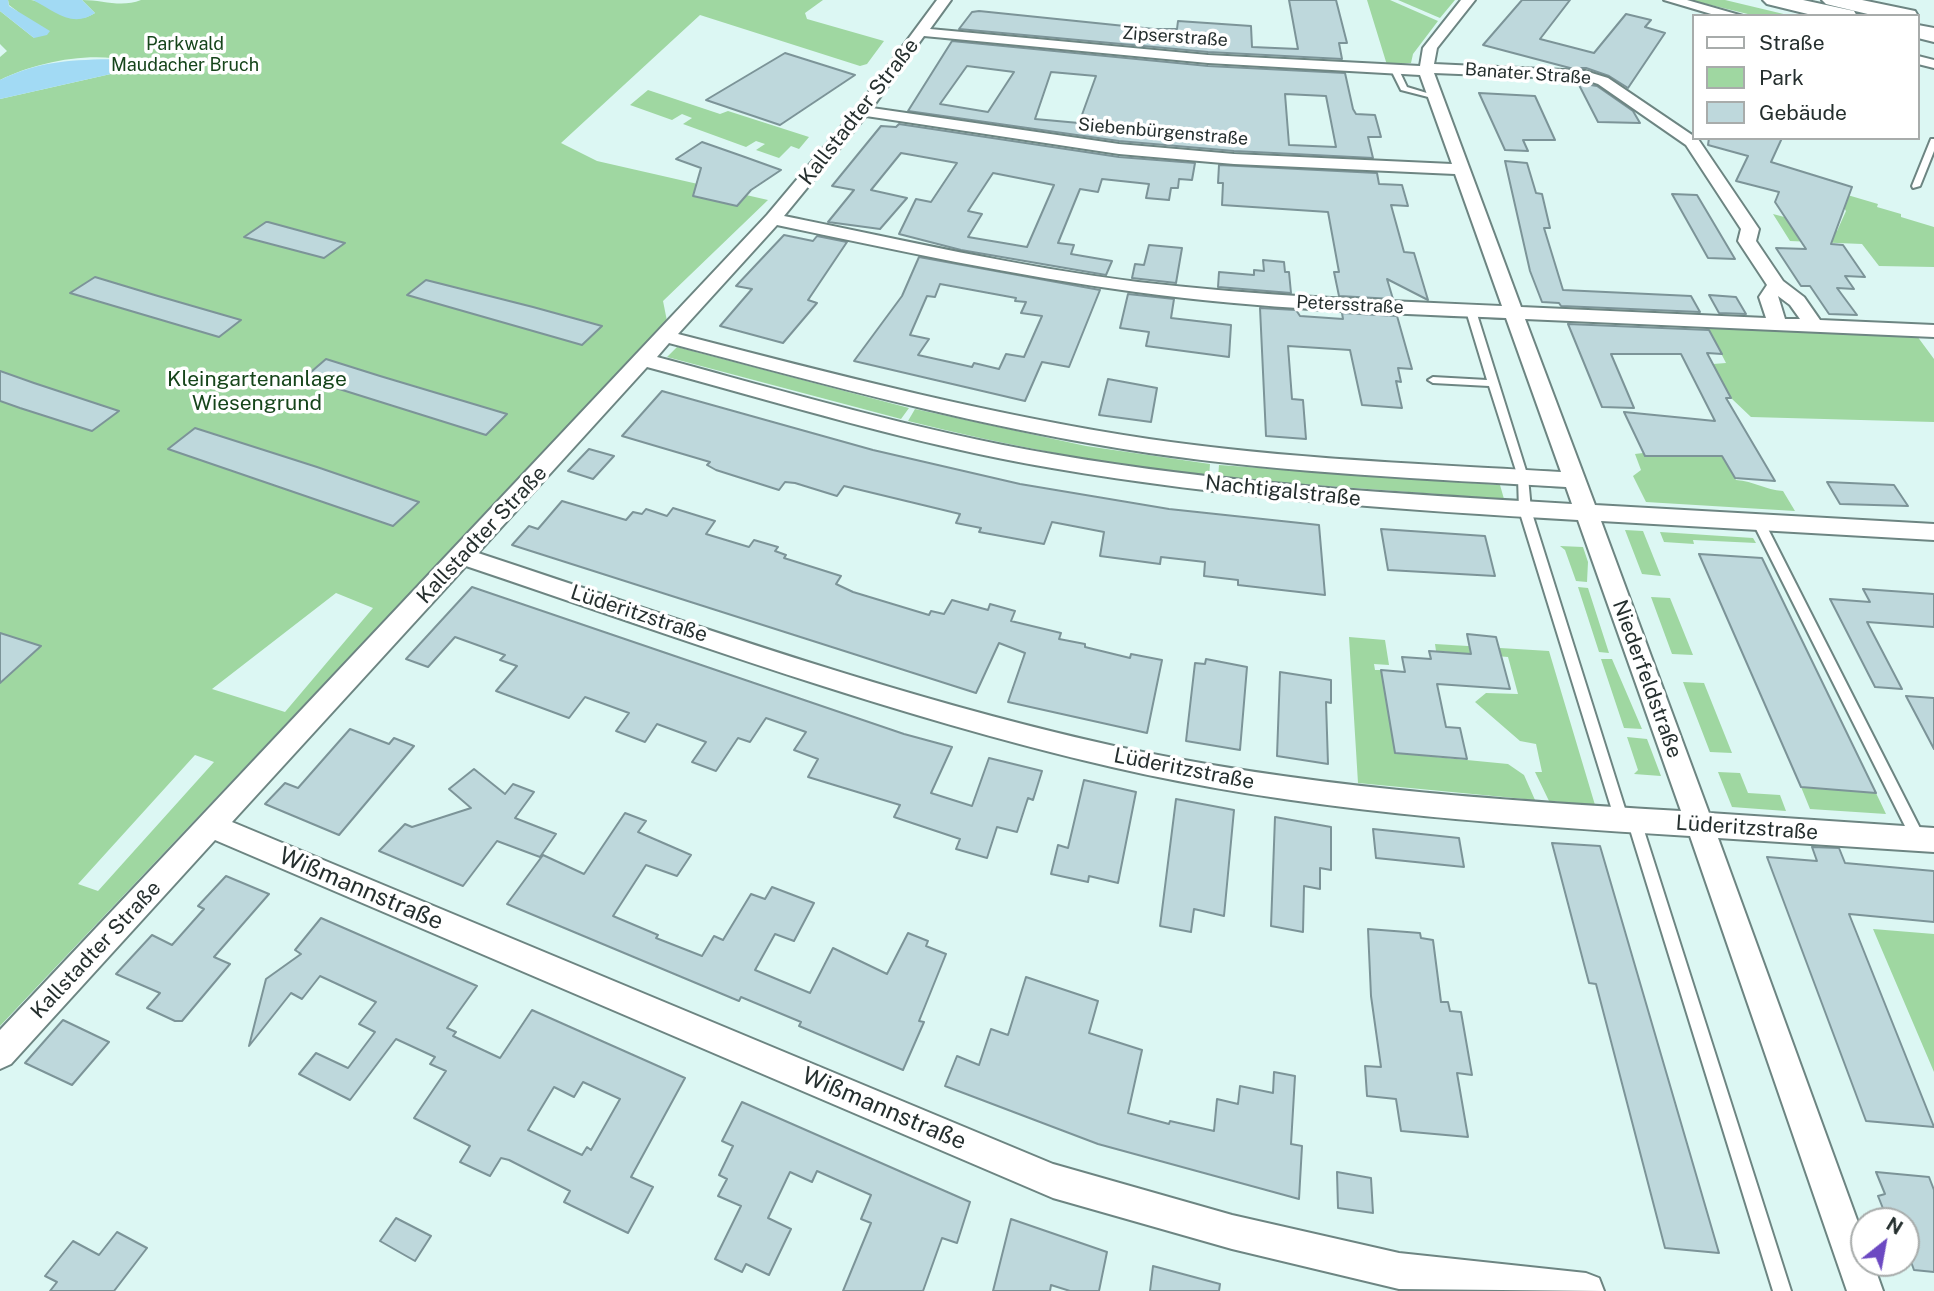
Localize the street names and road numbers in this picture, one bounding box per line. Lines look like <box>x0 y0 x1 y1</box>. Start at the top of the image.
street label: Zipserstraße <box>1121 23 1229 51</box>
street label: Kallstadter Straße <box>794 34 924 190</box>
street label: Banater Straße <box>1464 59 1592 89</box>
street label: Siebenbürgenstraße <box>1077 114 1249 150</box>
street label: Petersstraße <box>1296 291 1404 319</box>
street label: Kallstadter Straße <box>412 461 552 609</box>
street label: Nachtigalstraße <box>1204 470 1362 512</box>
street label: Lüderitzstraße <box>567 580 711 648</box>
street label: Niederfeldstraße <box>1607 596 1687 762</box>
street label: Lüderitzstraße <box>1112 743 1256 795</box>
street label: Lüderitzstraße <box>1675 810 1819 846</box>
street label: Wißmannstraße <box>274 841 448 937</box>
street label: Kallstadter Straße <box>26 876 166 1024</box>
street label: Wißmannstraße <box>797 1061 971 1157</box>

